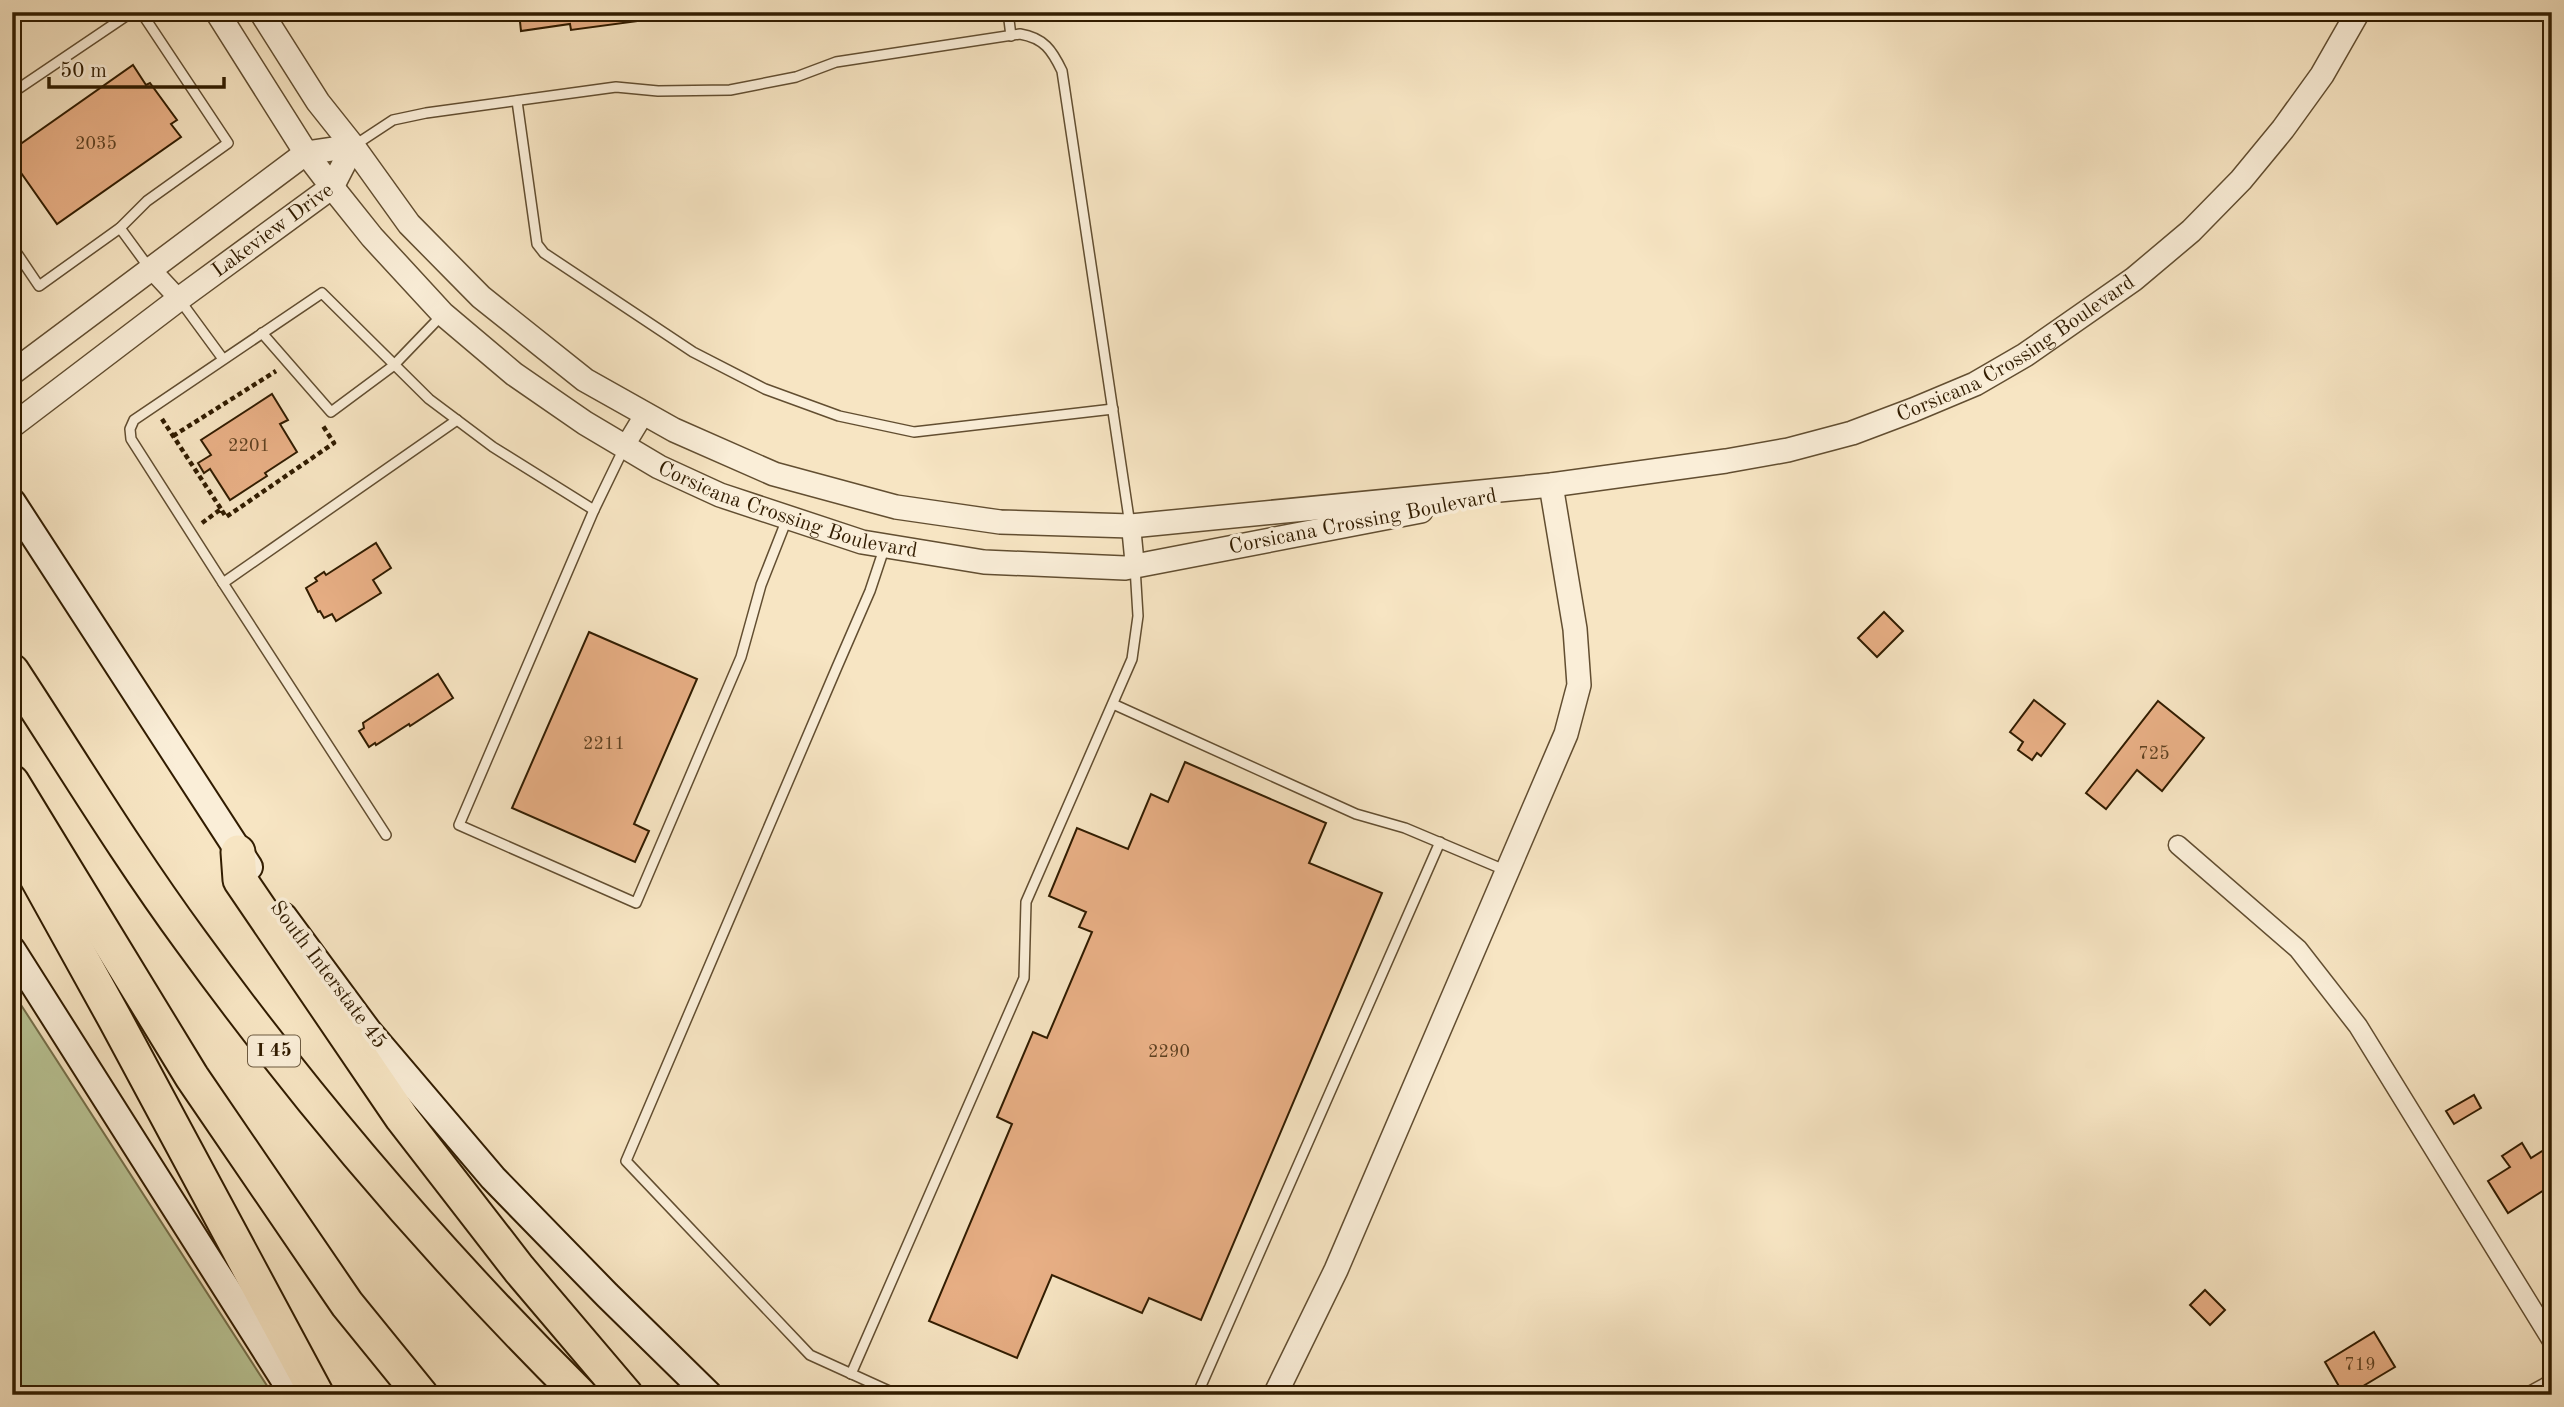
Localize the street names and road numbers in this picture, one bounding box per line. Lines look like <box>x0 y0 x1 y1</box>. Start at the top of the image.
street label: Lakeview Drive <box>208 179 337 281</box>
street label: Corsicana Crossing Boulevard <box>1894 271 2139 426</box>
street label: Corsicana Crossing Boulevard <box>655 457 919 561</box>
street label: Corsicana Crossing Boulevard <box>1227 486 1499 558</box>
street label: South Interstate 45 <box>266 897 390 1053</box>
road number: I 45 <box>248 1036 300 1066</box>

